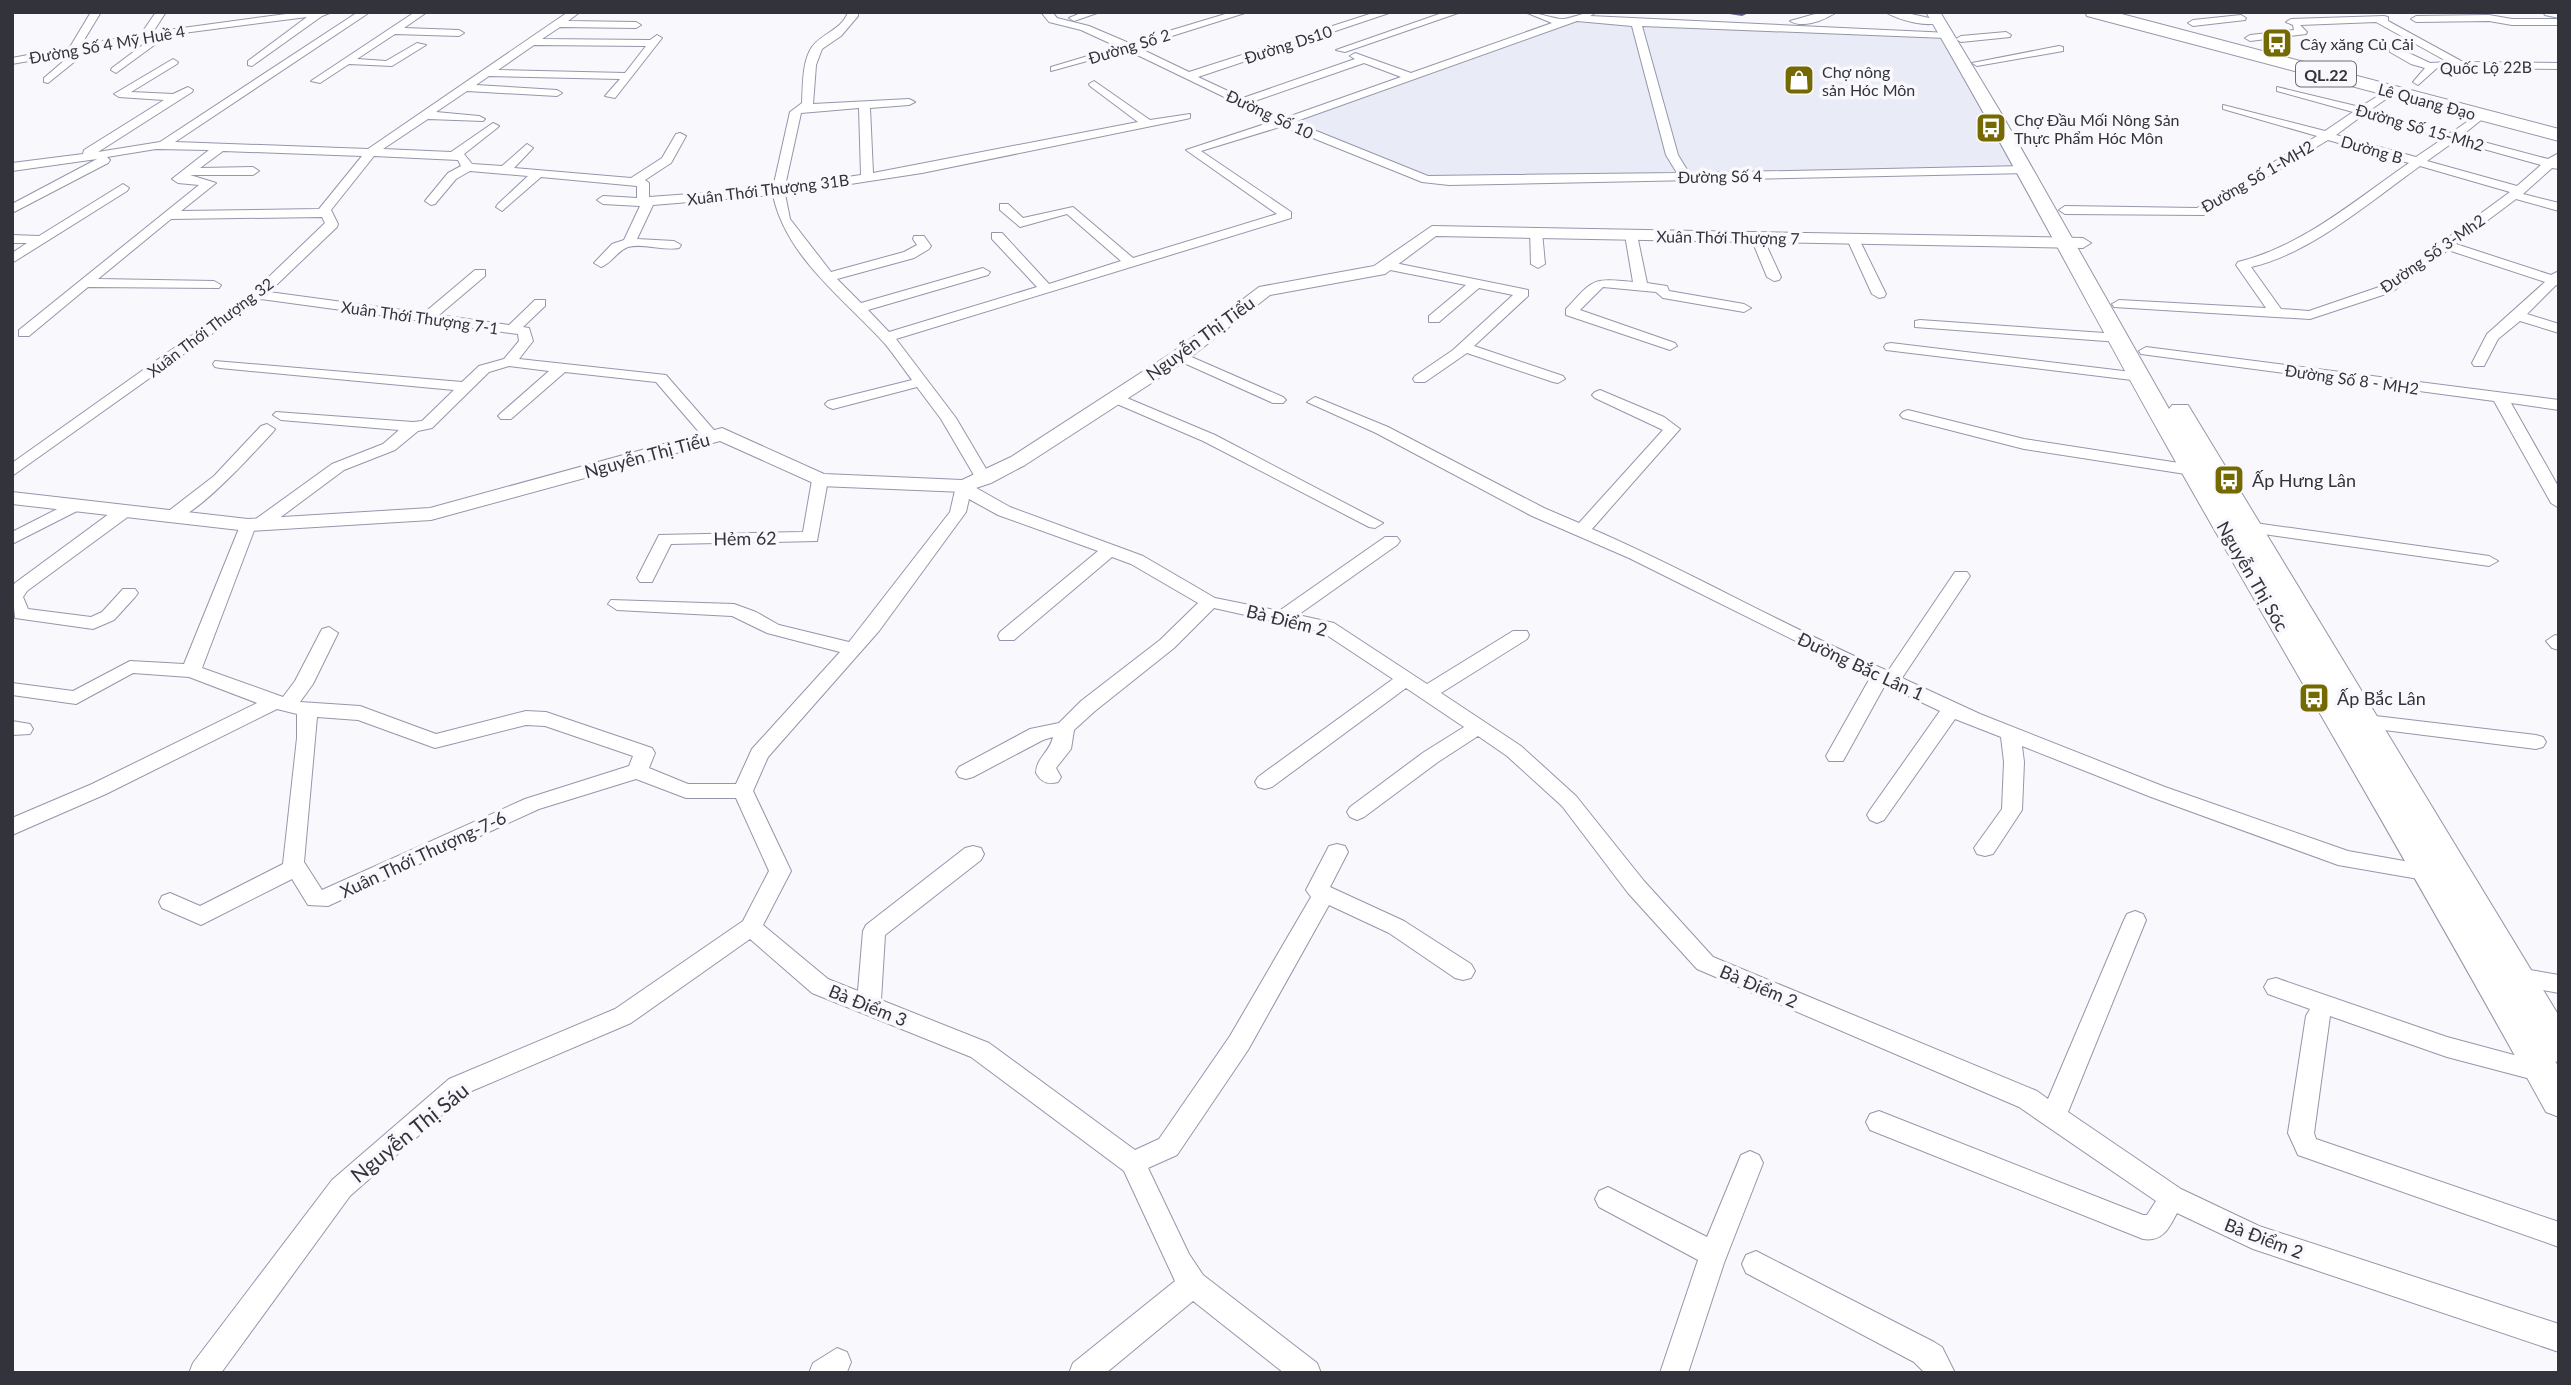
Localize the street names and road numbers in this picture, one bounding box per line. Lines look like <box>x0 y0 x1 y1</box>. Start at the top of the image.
street label: Đường Số 4 Mỹ Huề 4 <box>28 21 186 67</box>
street label: Đường Ds10 <box>1242 21 1334 67</box>
street label: Đường Số 2 <box>1086 25 1172 67</box>
street label: Quốc Lộ 22B <box>2440 57 2532 77</box>
road number: QL.22 <box>2296 61 2356 86</box>
street label: Lê Quang Đạo <box>2376 79 2478 123</box>
street label: Đường Số 10 <box>1224 86 1316 142</box>
street label: Đường Số 15-Mh2 <box>2354 100 2486 154</box>
street label: Dường B <box>2339 131 2405 167</box>
street label: Đường Số 1-MH2 <box>2197 136 2317 216</box>
street label: Đường Số 4 <box>1678 166 1762 186</box>
street label: Xuân Thới Thượng 31B <box>686 170 850 208</box>
street label: Đường Số 3-Mh2 <box>2376 210 2488 296</box>
street label: Xuân Thới Thượng 7 <box>1656 226 1800 248</box>
street label: Xuân Thới Thượng 32 <box>143 273 277 381</box>
street label: Nguyễn Thị Tiểu <box>1141 291 1259 385</box>
street label: Xuân Thới Thượng 7-1 <box>340 297 500 337</box>
street label: Đường Số 8 - MH2 <box>2284 360 2420 398</box>
street label: Nguyễn Thị Tiểu <box>582 428 712 482</box>
street label: Nguyễn Thị Sóc <box>2213 517 2294 635</box>
street label: Hẻm 62 <box>713 526 777 550</box>
street label: Bà Điểm 2 <box>1244 599 1330 641</box>
street label: Đường Bắc Lân 1 <box>1794 627 1928 705</box>
street label: Xuân Thới Thượng-7-6 <box>336 806 510 902</box>
street label: Bà Điểm 2 <box>1717 960 1801 1012</box>
street label: Bà Điểm 3 <box>826 979 910 1031</box>
street label: Nguyễn Thị Sáu <box>345 1077 473 1187</box>
street label: Bà Điểm 2 <box>2222 1213 2306 1263</box>

